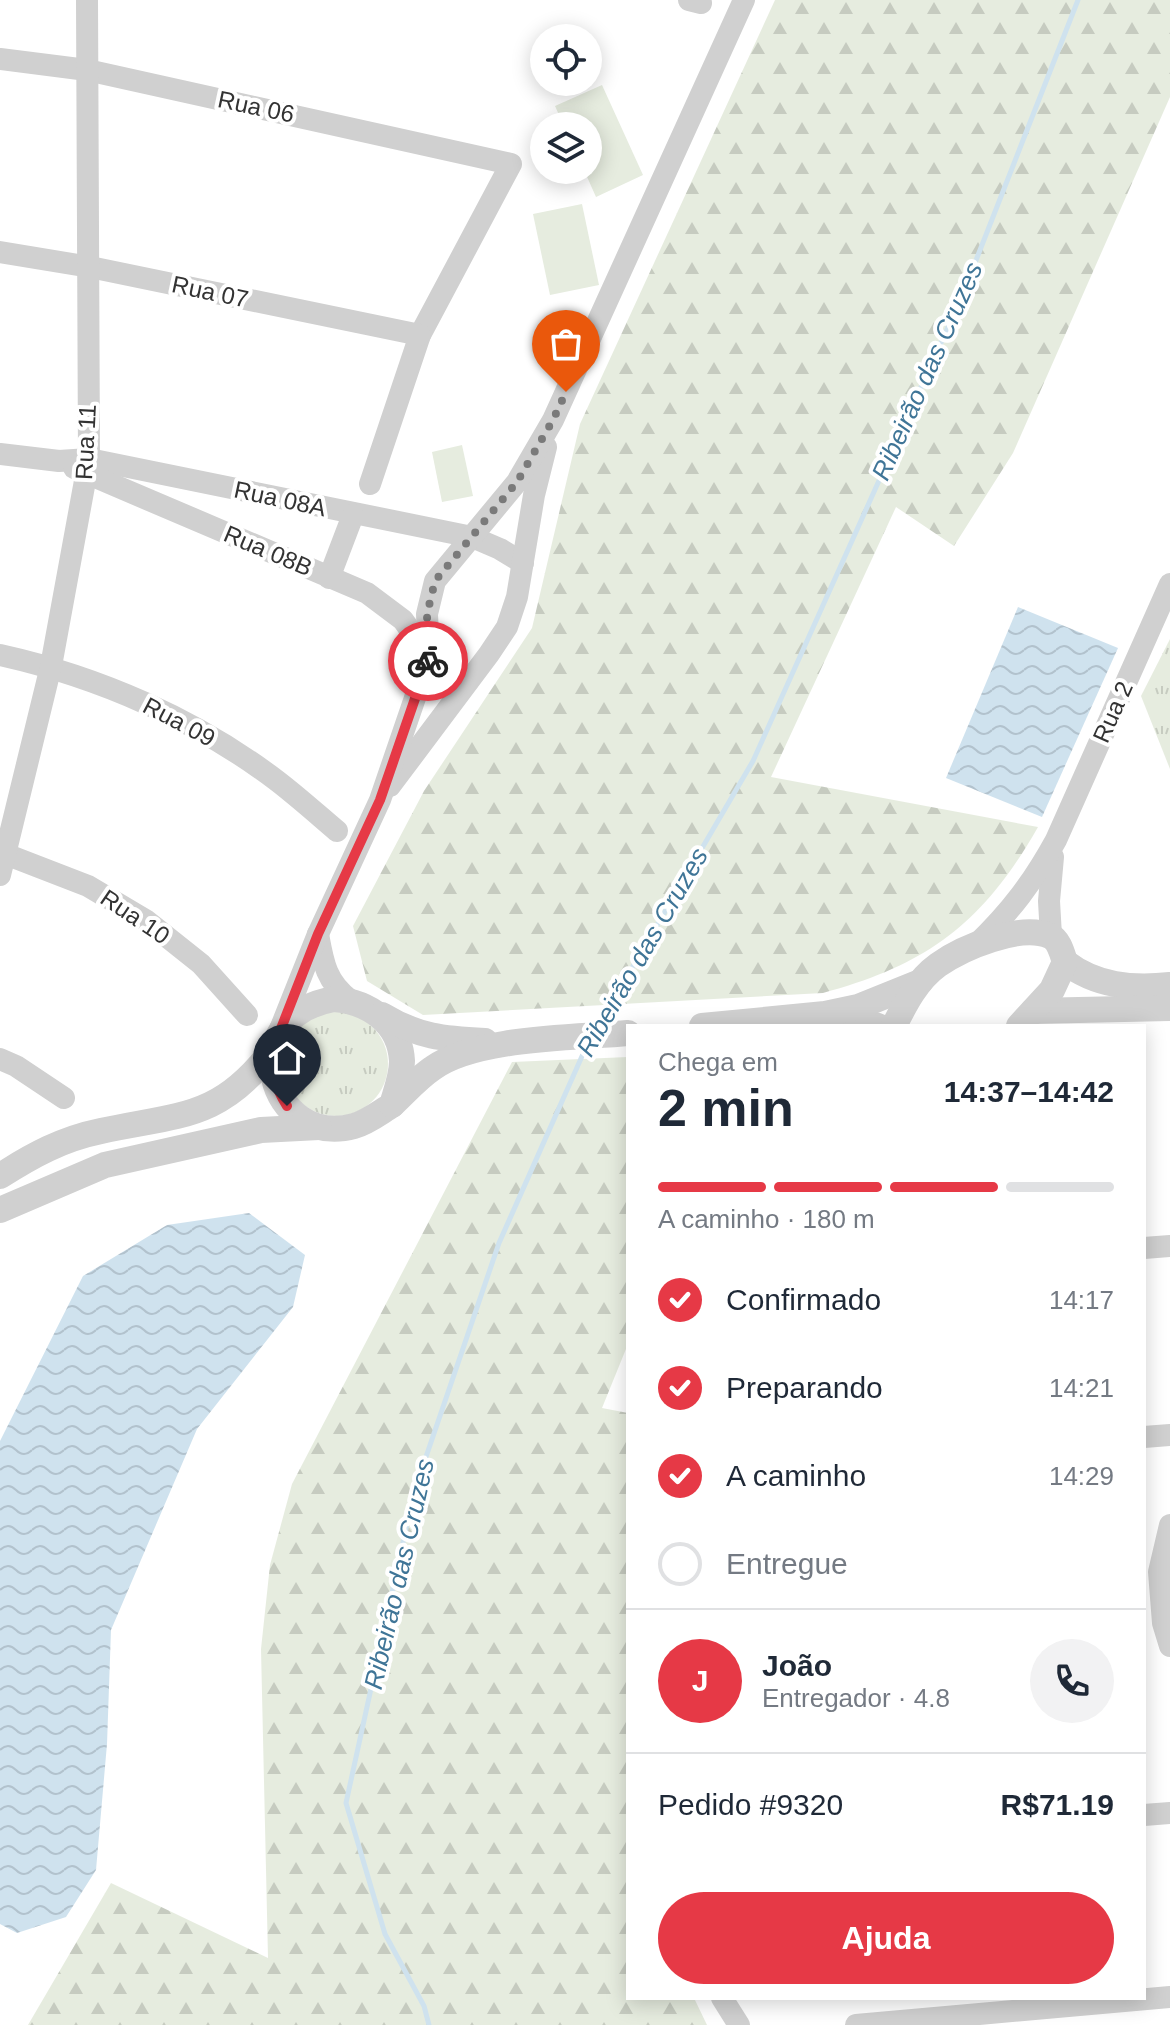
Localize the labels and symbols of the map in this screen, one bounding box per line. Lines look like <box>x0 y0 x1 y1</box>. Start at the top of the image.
street label: Rua 06 <box>215 85 297 128</box>
water label: Ribeirão das Cruzes <box>865 257 989 485</box>
street label: Rua 07 <box>169 270 251 313</box>
pin <box>532 310 600 392</box>
street label: Rua 11 <box>70 404 101 480</box>
street label: Rua 08A <box>232 476 329 521</box>
street label: Rua 08B <box>220 520 316 581</box>
courier <box>388 621 468 701</box>
street label: Rua 2 <box>1087 677 1138 747</box>
street label: Rua 09 <box>139 691 220 752</box>
water label: Ribeirão das Cruzes <box>570 842 714 1062</box>
street label: Rua 10 <box>96 884 175 949</box>
pin <box>253 1024 321 1106</box>
water label: Ribeirão das Cruzes <box>358 1456 440 1692</box>

